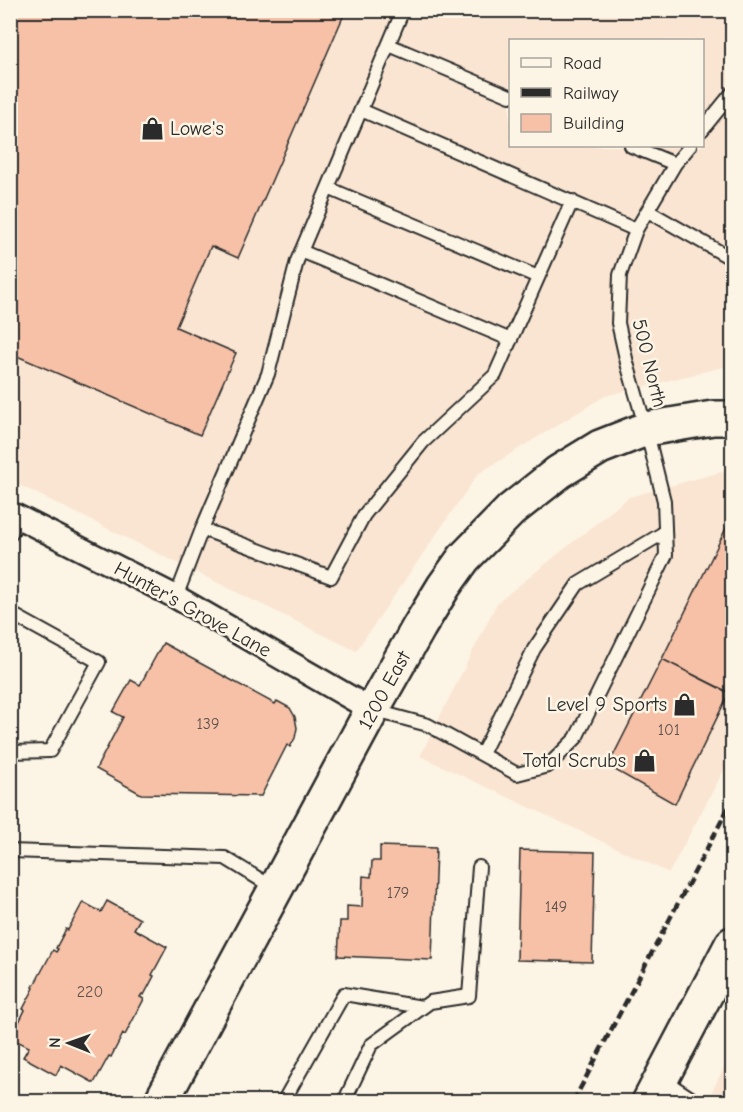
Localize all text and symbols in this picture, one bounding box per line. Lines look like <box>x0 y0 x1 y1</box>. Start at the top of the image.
legend <box>509 39 704 147</box>
text: Road <box>563 53 602 74</box>
text: Railway <box>563 83 620 104</box>
text: Building <box>563 113 625 134</box>
shop icon: Lowe's <box>139 115 165 141</box>
place label: Lowe's <box>170 117 224 140</box>
street label: 500 North <box>627 317 672 410</box>
street label: Hunter's Grove Lane <box>110 557 275 662</box>
street label: 1200 East <box>354 646 416 733</box>
shop icon: Level 9 Sports <box>672 691 698 717</box>
place label: Level 9 Sports <box>547 693 667 716</box>
house number: 139 <box>197 715 219 733</box>
house number: 101 <box>658 721 680 739</box>
shop icon: Total Scrubs <box>631 747 657 773</box>
place label: Total Scrubs <box>523 749 626 772</box>
house number: 179 <box>387 884 409 902</box>
house number: 149 <box>545 898 567 916</box>
house number: 220 <box>77 983 103 1001</box>
north arrow <box>39 1013 99 1073</box>
text: N <box>46 1037 64 1048</box>

